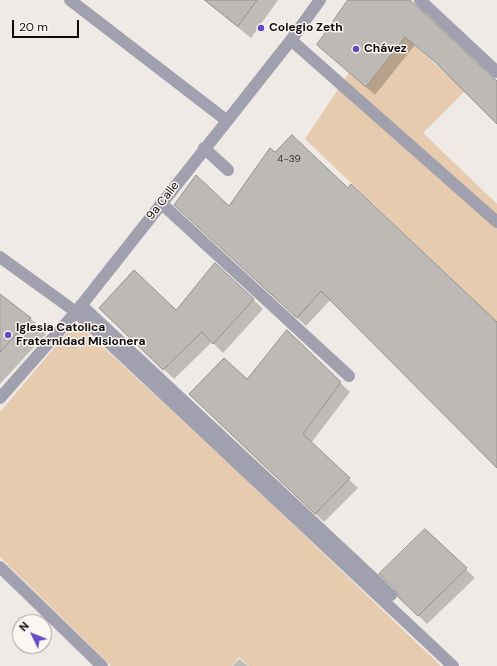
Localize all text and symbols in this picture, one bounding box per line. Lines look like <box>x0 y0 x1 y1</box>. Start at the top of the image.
scale bar <box>14 12 81 38</box>
text: 20 m <box>19 19 48 35</box>
place label: Colegio Zeth <box>269 21 343 35</box>
marker: Colegio Zeth <box>256 23 266 33</box>
place label: Chávez <box>364 42 407 56</box>
marker: Chávez <box>351 44 361 54</box>
house number: 4-39 <box>277 153 301 165</box>
street label: 9a Calle <box>144 179 182 223</box>
place label: Iglesia Catolica Fraternidad Misionera <box>16 321 145 349</box>
marker: Iglesia Catolica Fraternidad Misionera <box>3 330 13 340</box>
north arrow <box>12 614 52 654</box>
text: N <box>16 619 32 634</box>

